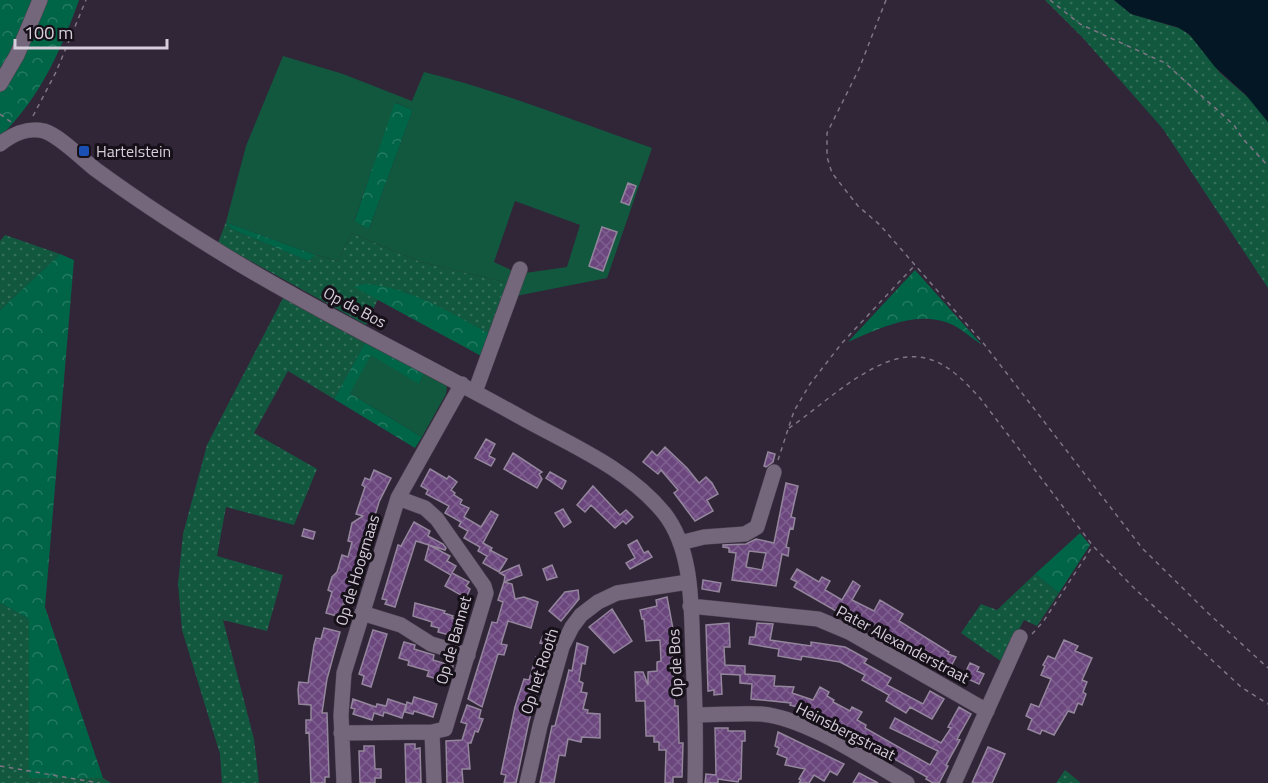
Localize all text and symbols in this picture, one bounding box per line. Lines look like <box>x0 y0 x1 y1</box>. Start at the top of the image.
scale bar <box>15 12 166 50</box>
text: 100 m <box>24 19 73 46</box>
place label: Hartelstein <box>96 139 171 163</box>
marker: Hartelstein <box>77 144 91 158</box>
street label: Op de Bos <box>319 280 391 334</box>
street label: Op de Hoogmaas <box>329 511 385 629</box>
street label: Op de Bannet <box>429 592 477 687</box>
street label: Pater Alexanderstraat <box>832 599 974 689</box>
street label: Op het Rooth <box>514 625 564 717</box>
street label: Op de Bos <box>661 628 689 698</box>
street label: Heinsbergstraat <box>792 696 900 767</box>

